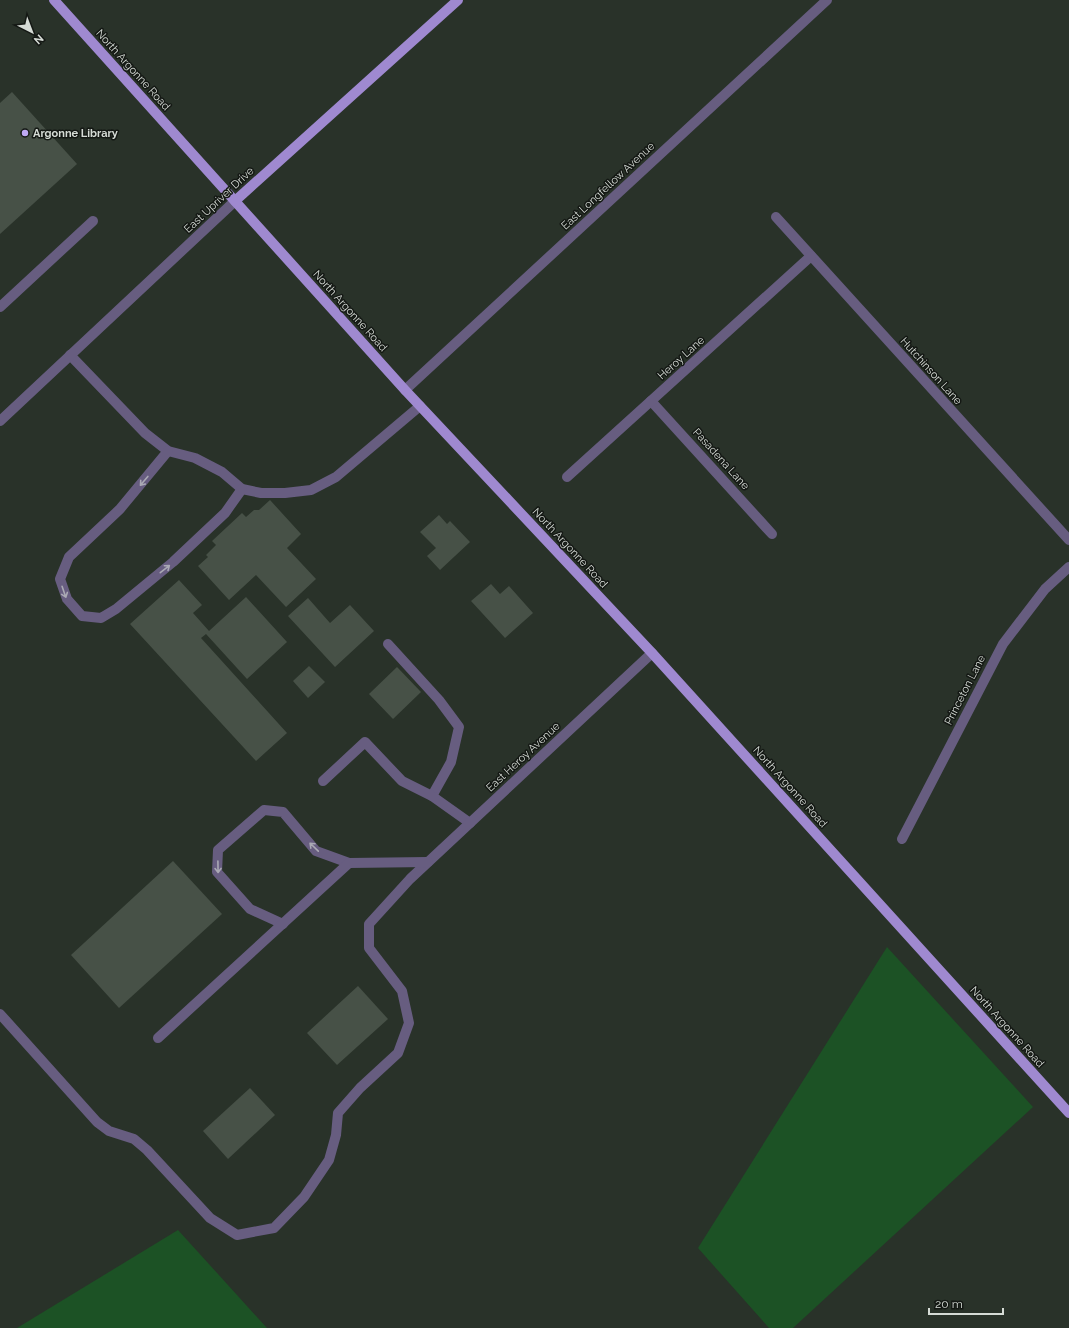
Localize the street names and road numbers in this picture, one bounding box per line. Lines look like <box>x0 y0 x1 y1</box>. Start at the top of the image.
street label: North Argonne Road <box>93 27 173 113</box>
street label: East Longfellow Avenue <box>559 139 658 233</box>
street label: East Upriver Drive <box>181 164 257 236</box>
street label: North Argonne Road <box>310 268 390 354</box>
street label: Heroy Lane <box>655 333 707 382</box>
street label: Hutchinson Lane <box>897 335 965 408</box>
street label: Pasadena Lane <box>690 426 752 493</box>
street label: North Argonne Road <box>530 505 610 591</box>
street label: Princeton Lane <box>942 652 988 727</box>
street label: East Heroy Avenue <box>484 719 563 794</box>
street label: North Argonne Road <box>750 744 830 830</box>
street label: North Argonne Road <box>967 984 1047 1070</box>

